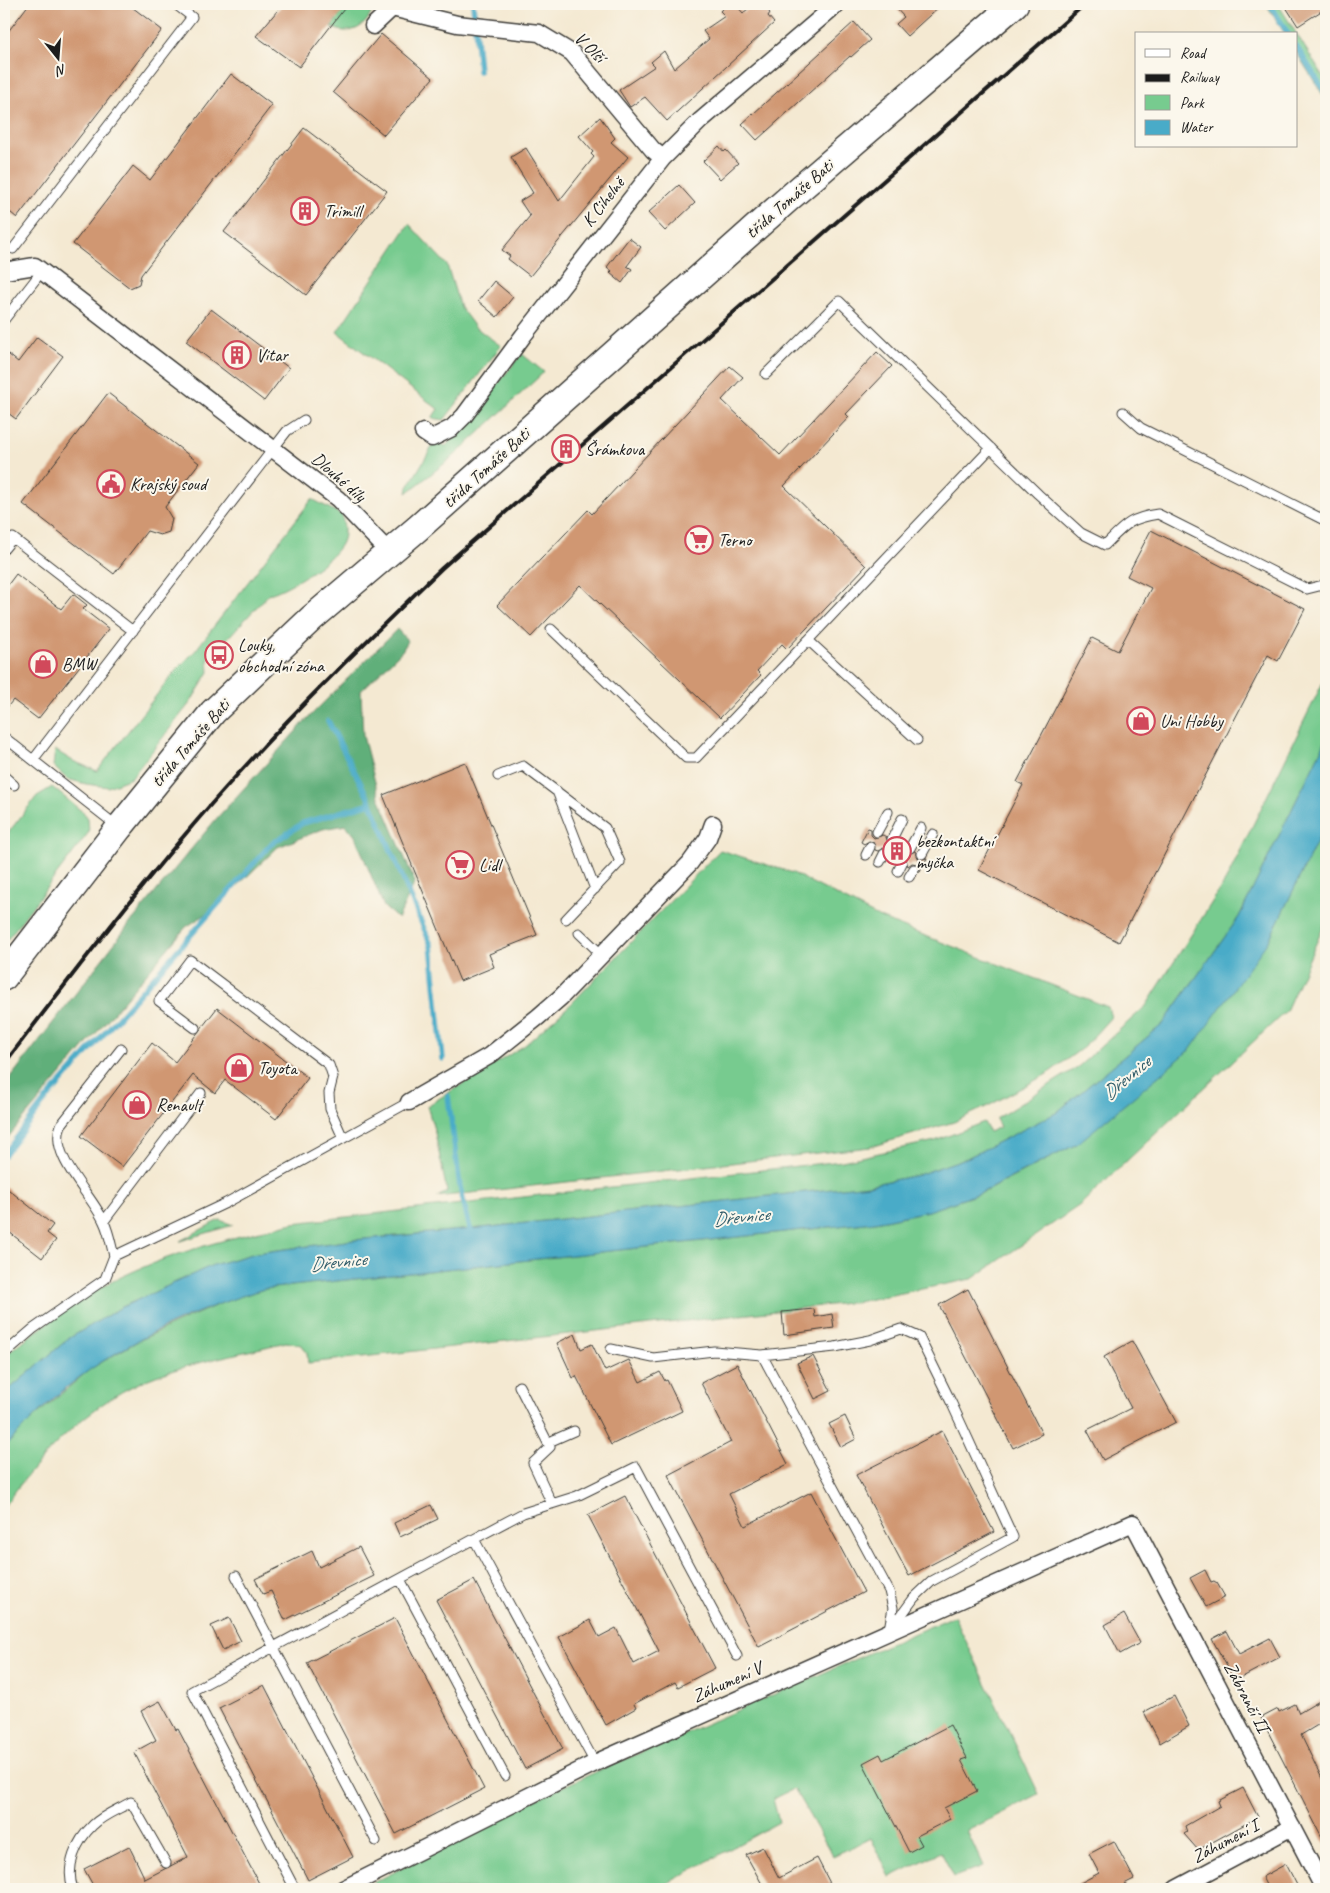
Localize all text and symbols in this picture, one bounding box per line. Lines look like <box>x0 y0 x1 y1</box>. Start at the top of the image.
street label: V Olší <box>570 27 613 70</box>
north arrow <box>32 32 82 82</box>
legend <box>1135 32 1298 148</box>
text: Road <box>1180 44 1207 63</box>
text: N <box>53 61 68 80</box>
text: Railway <box>1180 68 1221 87</box>
text: Park <box>1180 94 1205 113</box>
text: Water <box>1180 118 1214 137</box>
street label: třída Tomáše Bati <box>741 153 839 243</box>
street label: K Cihelně <box>577 170 631 231</box>
building icon: Trimill <box>290 196 320 226</box>
place label: Trimill <box>324 200 364 222</box>
building icon: Vitar <box>222 340 252 370</box>
place label: Vitar <box>256 344 289 366</box>
street label: třída Tomáše Bati <box>438 421 536 513</box>
building icon: Šrámkova <box>551 434 581 464</box>
place label: Šrámkova <box>585 438 646 460</box>
street label: Dlouhé díly <box>307 447 372 508</box>
public building icon: Krajský soud <box>96 469 126 499</box>
place label: Krajský soud <box>130 473 209 495</box>
supermarket icon: Terno <box>684 525 714 555</box>
place label: Terno <box>718 529 753 551</box>
place label: Louky, obchodní zóna <box>238 634 325 677</box>
bus stop icon: Louky, obchodní zóna <box>204 640 234 670</box>
shop icon: BMW <box>28 649 58 679</box>
place label: BMW <box>62 653 99 675</box>
street label: třída Tomáše Bati <box>146 693 236 791</box>
shop icon: Uni Hobby <box>1126 706 1156 736</box>
place label: Uni Hobby <box>1160 710 1225 732</box>
place label: bezkontaktní myčka <box>916 830 997 873</box>
building icon: bezkontaktní myčka <box>882 836 912 866</box>
supermarket icon: Lidl <box>445 850 475 880</box>
place label: Lidl <box>479 854 503 876</box>
water label: Dřevnice <box>1098 1049 1158 1105</box>
shop icon: Toyota <box>224 1053 254 1083</box>
place label: Toyota <box>258 1057 298 1079</box>
shop icon: Renault <box>122 1090 152 1120</box>
place label: Renault <box>156 1094 205 1116</box>
water label: Dřevnice <box>712 1202 773 1232</box>
water label: Dřevnice <box>309 1247 370 1277</box>
street label: Záhumení V <box>689 1656 768 1707</box>
street label: Zábrančí II <box>1219 1658 1276 1739</box>
street label: Záhumení I <box>1188 1813 1265 1868</box>

